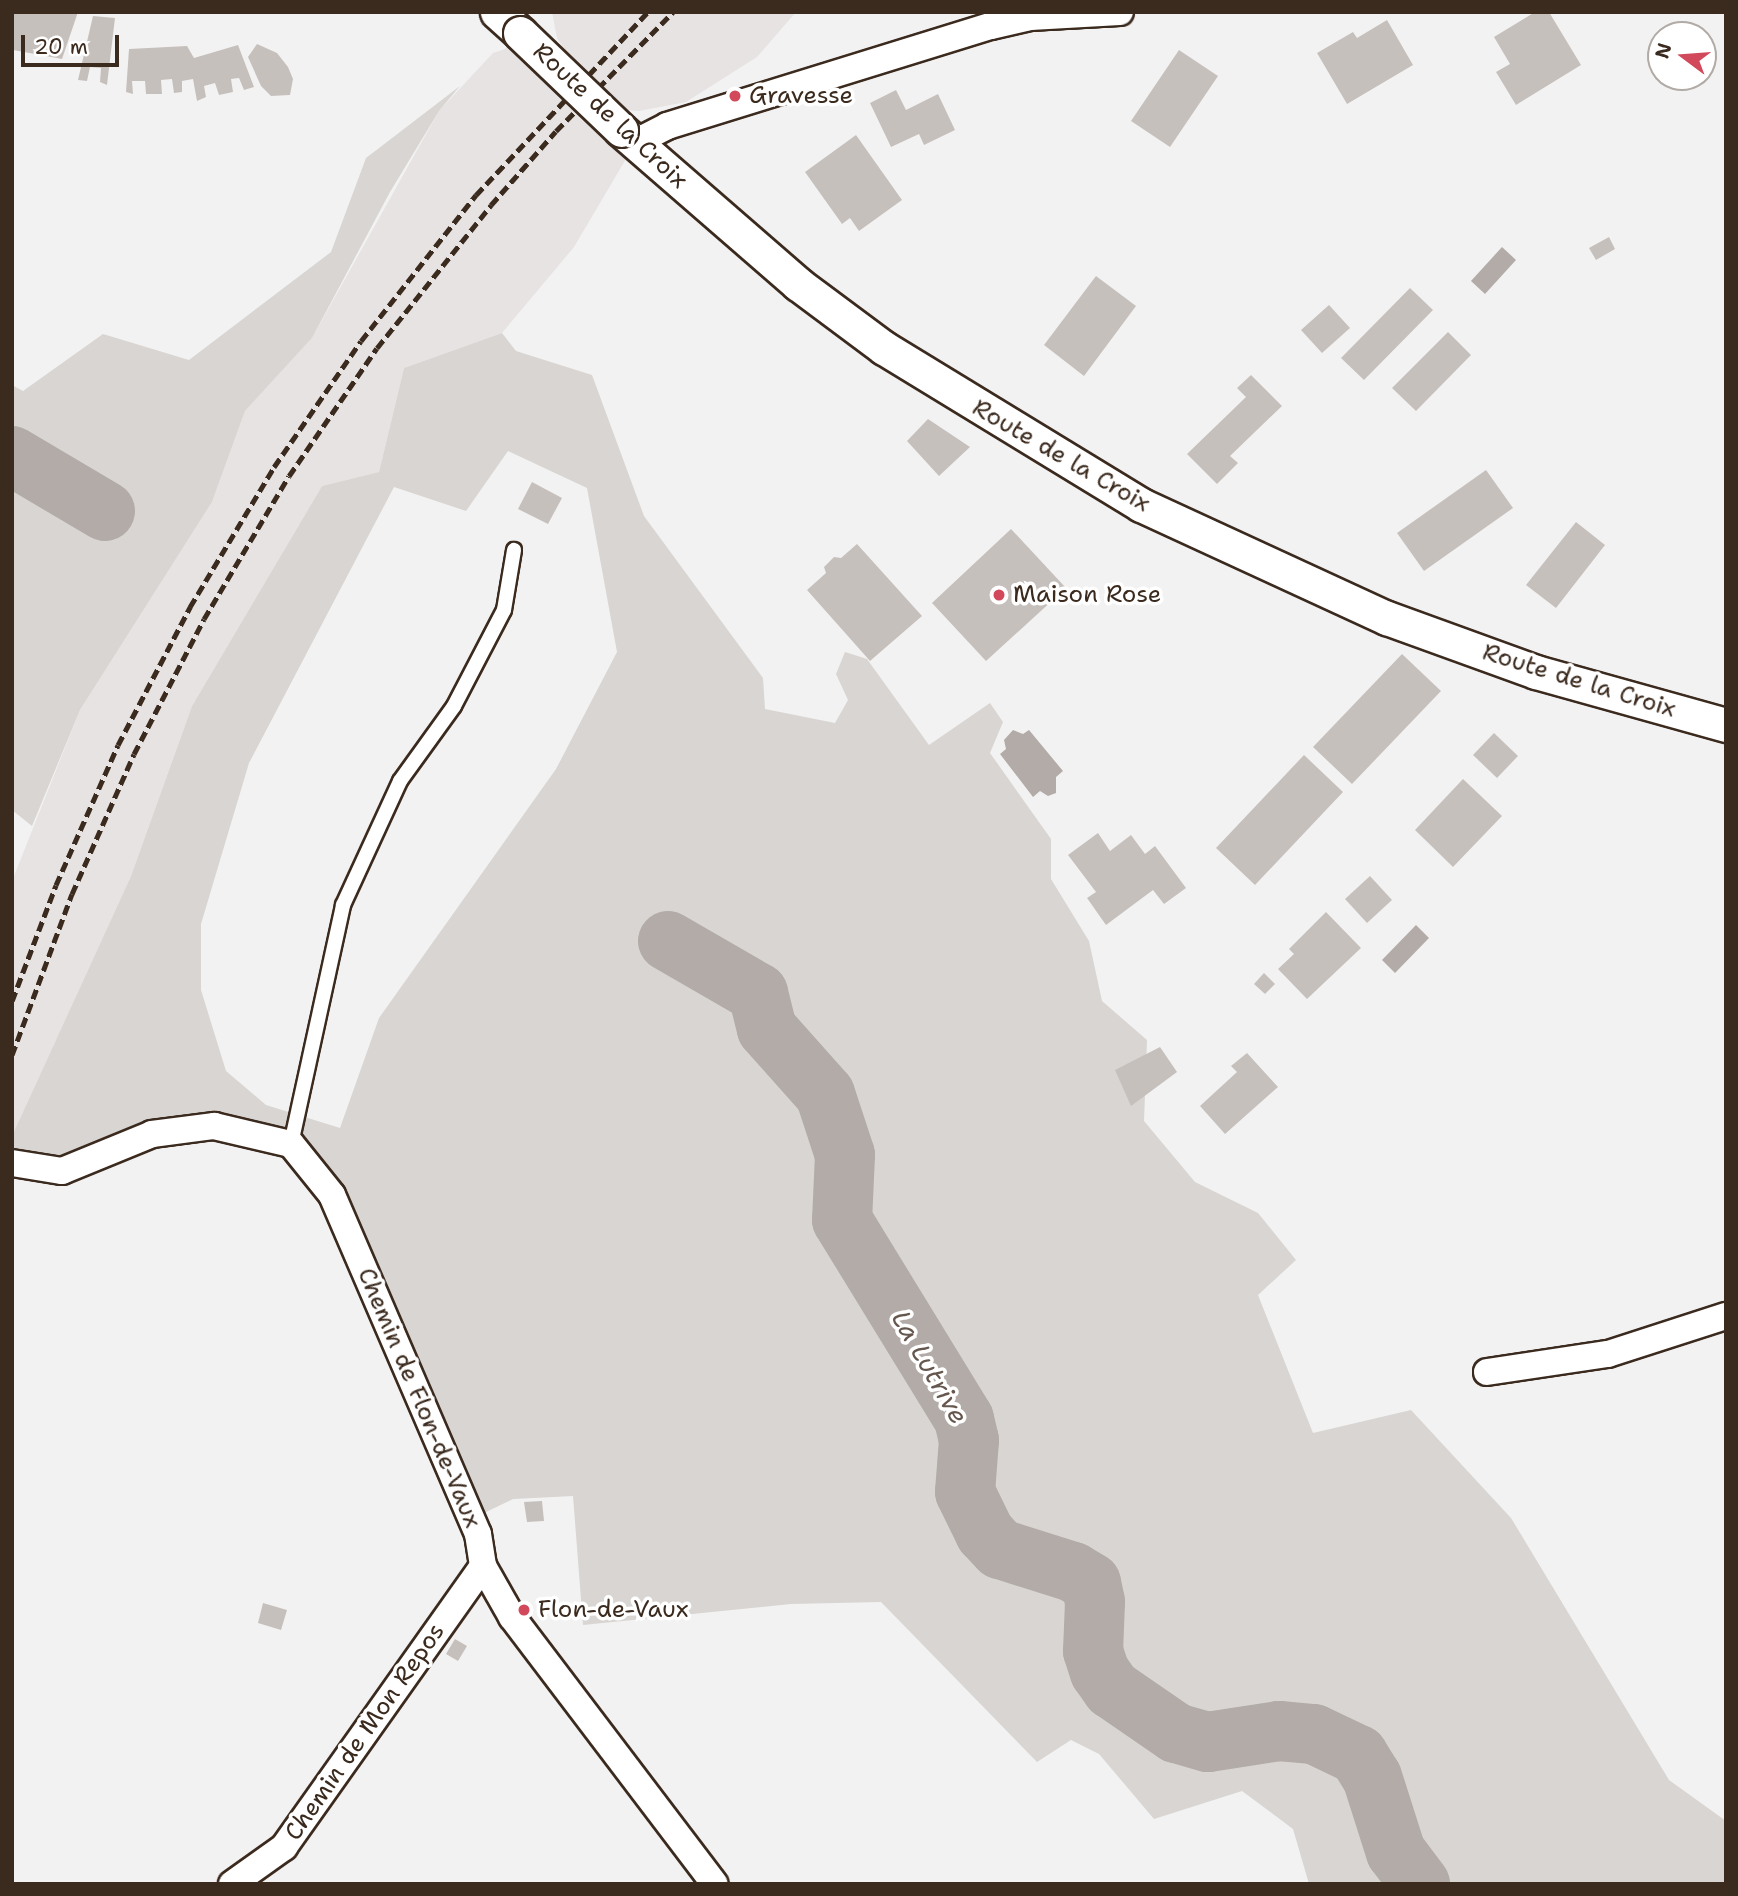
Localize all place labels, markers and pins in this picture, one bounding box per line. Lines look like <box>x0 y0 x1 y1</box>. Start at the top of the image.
place label: Gravesse <box>749 82 853 110</box>
marker: Gravesse <box>727 88 743 104</box>
place label: Maison Rose <box>1013 581 1161 609</box>
marker: Maison Rose <box>991 587 1007 603</box>
place label: Flon-de-Vaux <box>538 1596 689 1624</box>
marker: Flon-de-Vaux <box>516 1602 532 1618</box>

